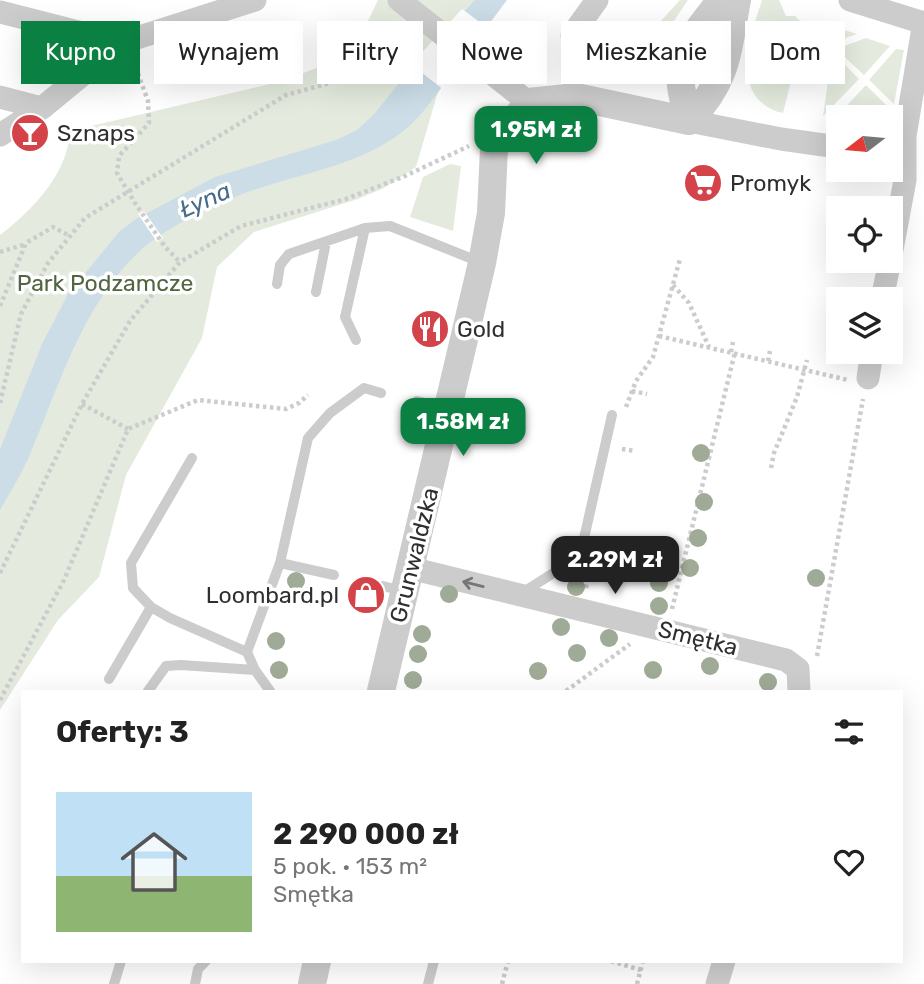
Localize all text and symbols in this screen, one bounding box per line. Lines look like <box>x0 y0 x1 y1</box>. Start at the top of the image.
chip: Kupno <box>21 21 140 84</box>
chip: Wynajem <box>154 21 303 84</box>
chip: Filtry <box>317 21 423 84</box>
chip: Nowe <box>437 21 547 84</box>
chip: Mieszkanie <box>561 21 731 84</box>
chip: Dom <box>745 21 845 84</box>
north arrow <box>826 105 903 182</box>
map controls <box>826 105 903 364</box>
pin: 1.95M zł <box>464 106 608 166</box>
bar icon: Sznaps <box>9 112 51 154</box>
text: 1.95M zł <box>490 115 582 143</box>
place label: Sznaps <box>57 119 135 147</box>
supermarket icon: Promyk <box>682 162 724 204</box>
place label: Promyk <box>730 169 811 197</box>
water label: Łyna <box>175 176 235 224</box>
button: locate <box>826 196 903 273</box>
park label: Park Podzamcze <box>17 269 193 297</box>
button: layers <box>826 287 903 364</box>
restaurant icon: Gold <box>409 308 451 350</box>
place label: Gold <box>457 315 505 343</box>
pin: 1.58M zł <box>391 398 535 458</box>
text: 1.58M zł <box>417 407 509 435</box>
street label: Grunwaldzka <box>384 485 444 625</box>
pin: 2.29M zł <box>543 536 687 596</box>
text: 2.29M zł <box>567 545 663 573</box>
shop icon: Loombard.pl <box>345 574 387 616</box>
one-way arrow <box>462 576 485 590</box>
place label: Loombard.pl <box>206 581 339 609</box>
street label: Smętka <box>655 615 741 661</box>
icon: filters <box>830 713 868 751</box>
text: Oferty: 3 <box>56 714 189 750</box>
text: 2 290 000 zł <box>273 816 459 852</box>
icon: home <box>112 820 196 904</box>
icon: heart <box>830 843 868 881</box>
text: 5 pok. · 153 m² <box>273 852 427 880</box>
text: Smętka <box>273 880 354 908</box>

